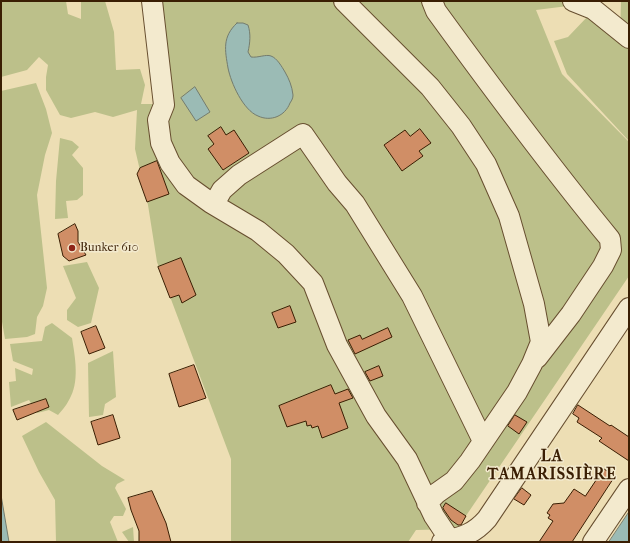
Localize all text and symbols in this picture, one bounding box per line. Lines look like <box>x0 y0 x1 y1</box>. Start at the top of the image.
place label: Bunker 610 <box>80 241 138 255</box>
marker: Bunker 610 <box>67 243 77 253</box>
district label: LA TAMARISSIÈRE <box>487 447 617 485</box>

